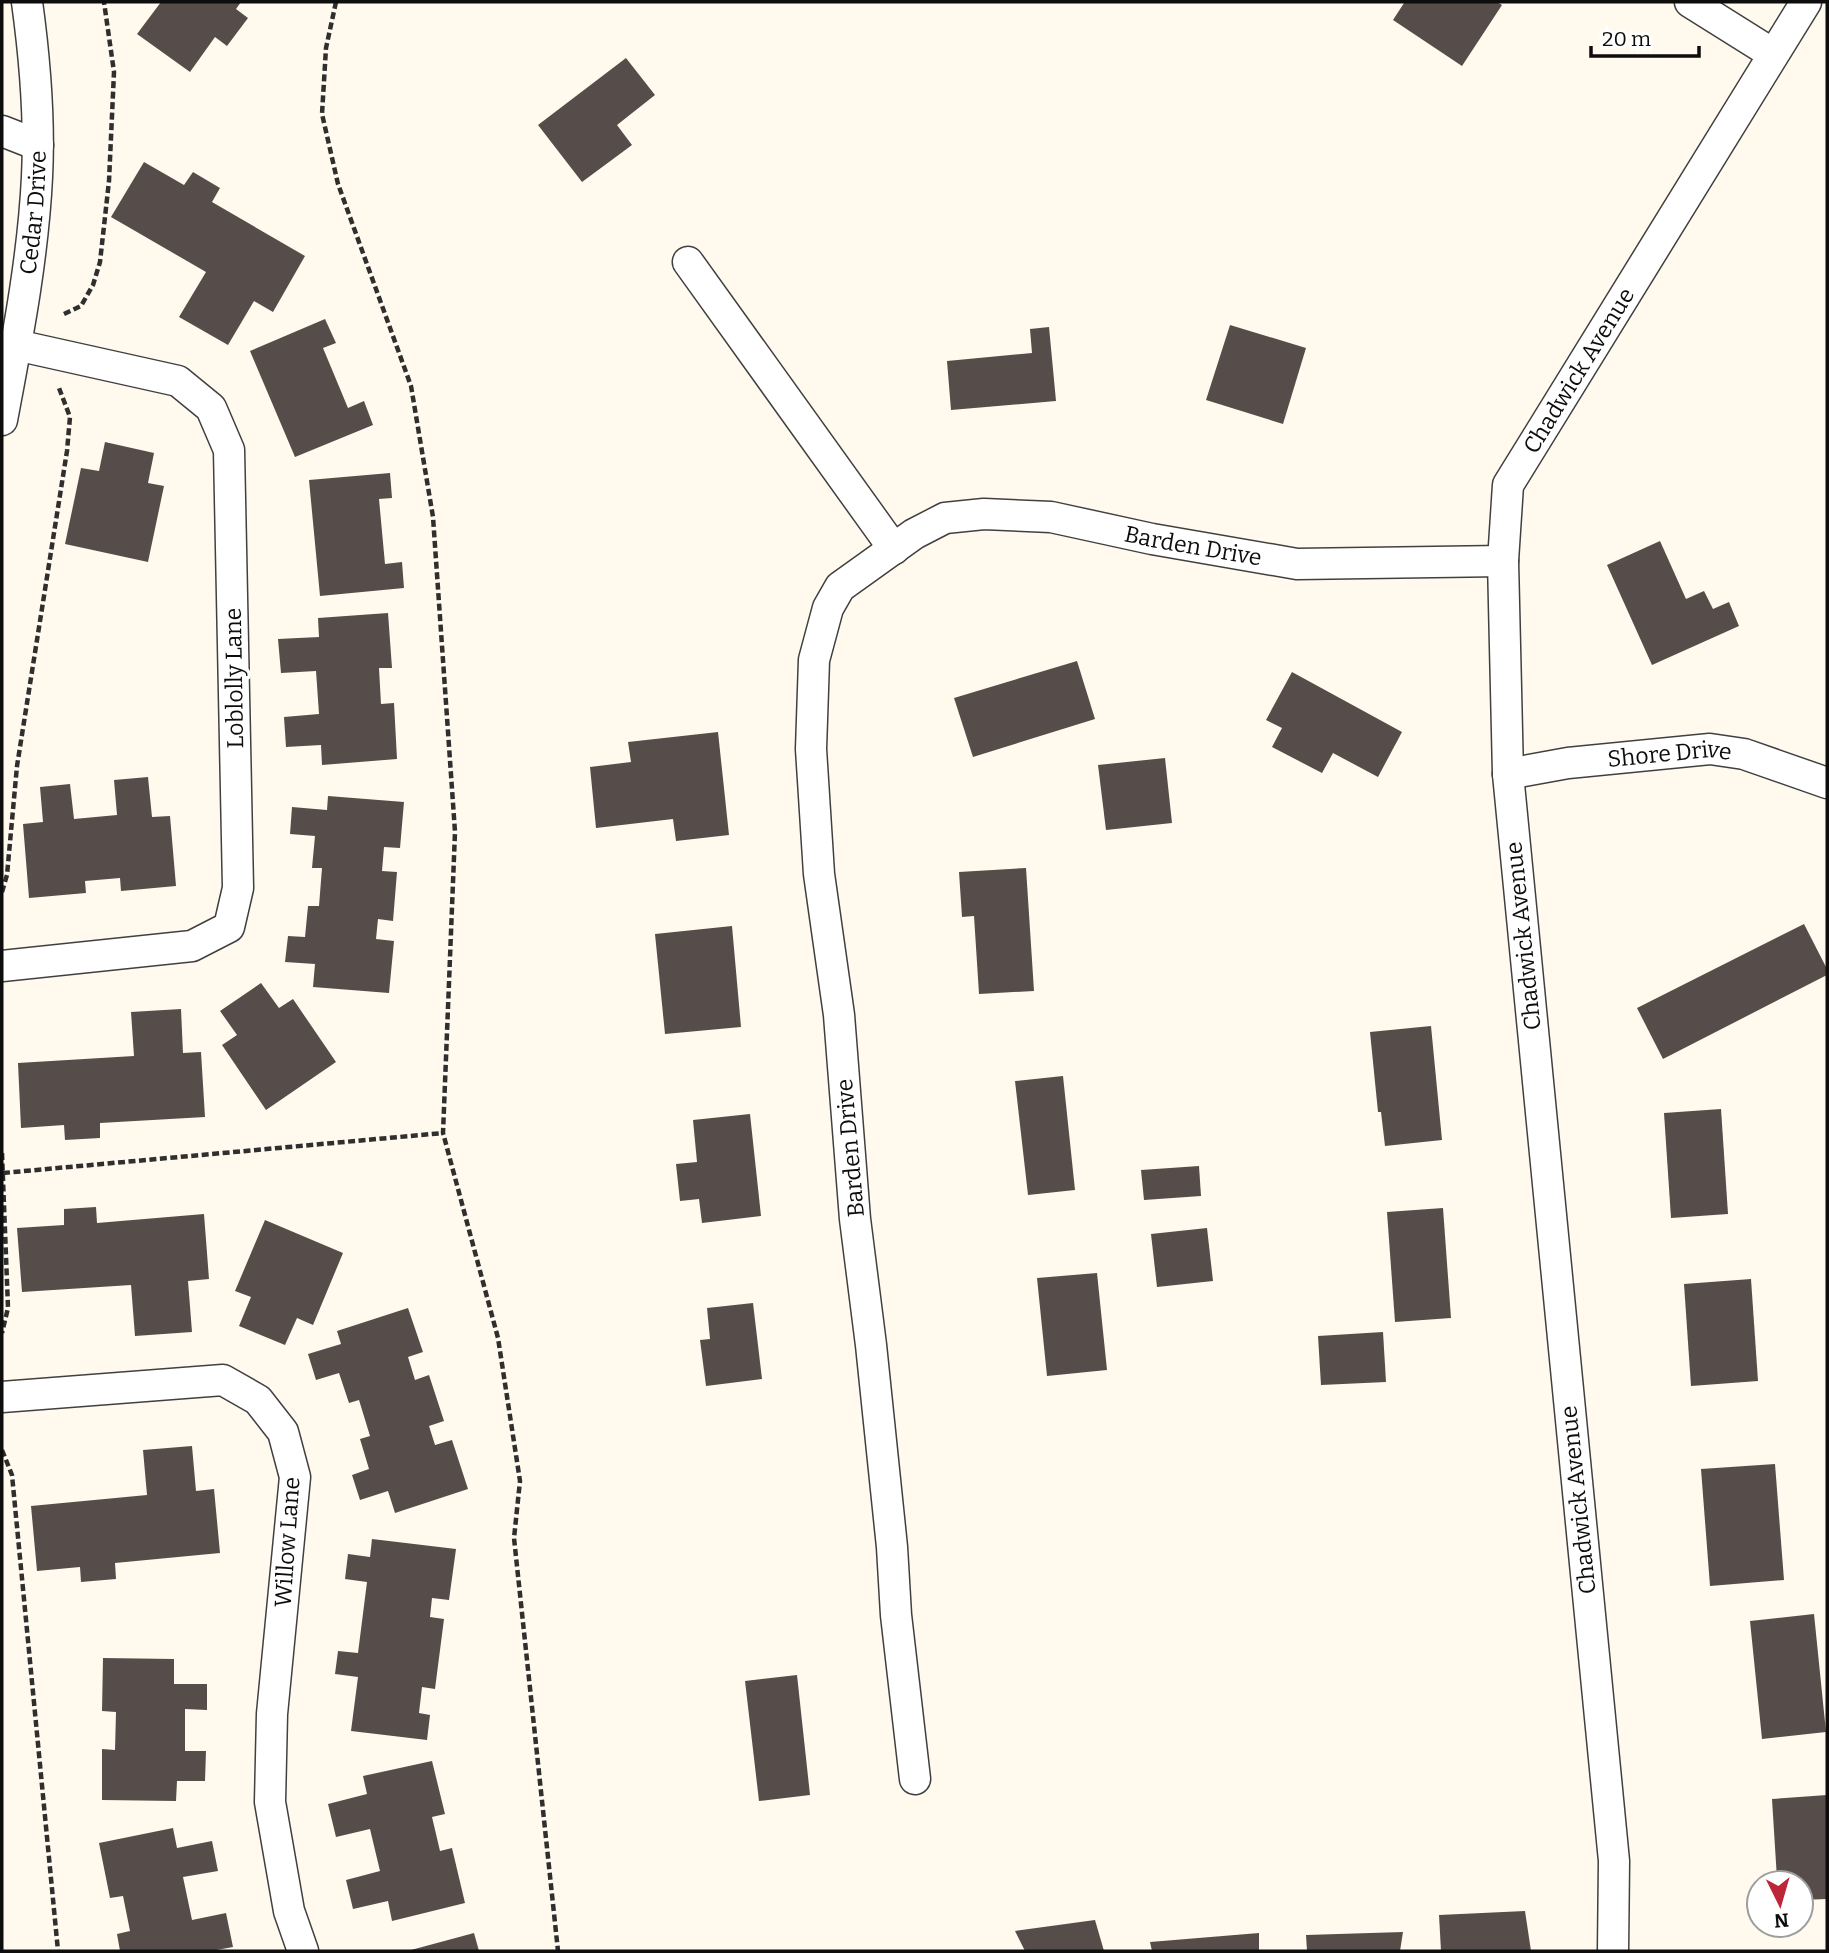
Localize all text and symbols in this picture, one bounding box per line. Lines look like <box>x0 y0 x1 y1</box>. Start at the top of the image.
scale bar <box>1591 14 1700 58</box>
text: 20 m <box>1602 26 1651 52</box>
street label: Cedar Drive <box>14 150 52 276</box>
street label: Chadwick Avenue <box>1517 283 1640 458</box>
street label: Barden Drive <box>1122 519 1264 572</box>
street label: Loblolly Lane <box>219 607 249 749</box>
street label: Shore Drive <box>1606 735 1734 773</box>
street label: Chadwick Avenue <box>1499 840 1547 1032</box>
street label: Barden Drive <box>830 1078 870 1218</box>
street label: Chadwick Avenue <box>1554 1404 1602 1596</box>
street label: Willow Lane <box>268 1476 306 1608</box>
north arrow <box>1745 1869 1815 1939</box>
text: N <box>1773 1908 1790 1933</box>

